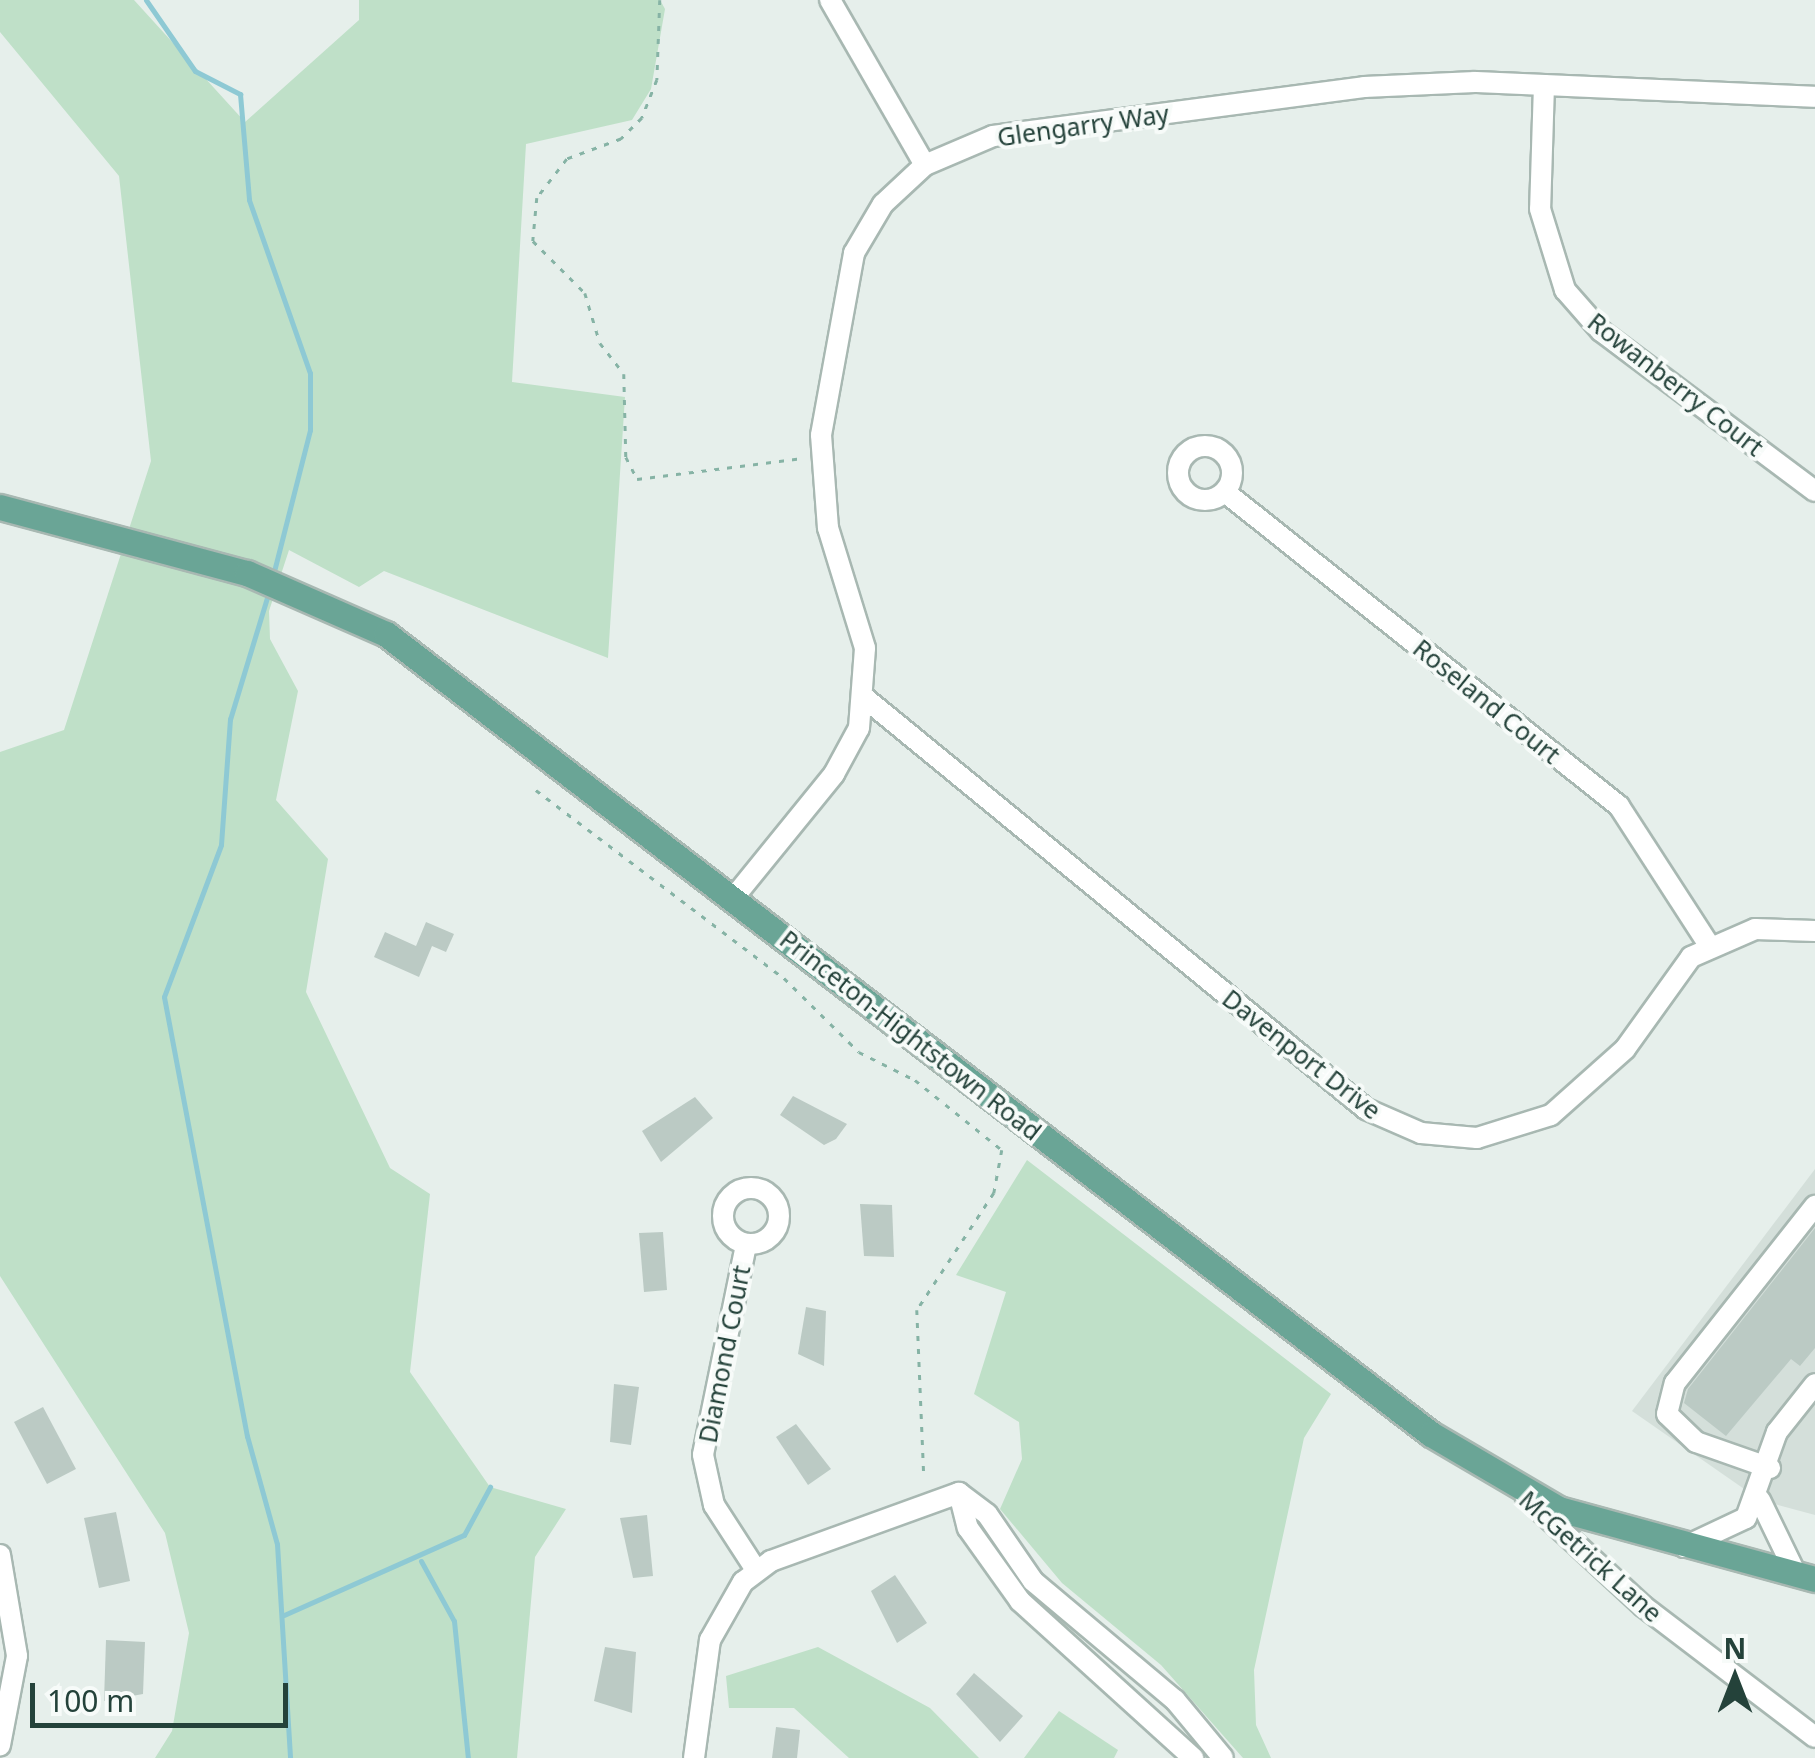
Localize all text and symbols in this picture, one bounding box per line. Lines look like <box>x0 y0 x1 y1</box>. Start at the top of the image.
street label: Glengarry Way <box>995 98 1171 152</box>
street label: Rowanberry Court <box>1582 306 1770 462</box>
street label: Roseland Court <box>1408 633 1566 769</box>
street label: Princeton-Hightstown Road <box>774 924 1048 1146</box>
street label: Davenport Drive <box>1217 983 1387 1125</box>
street label: Diamond Court <box>692 1263 756 1445</box>
street label: McGetrick Lane <box>1514 1484 1668 1628</box>
north arrow <box>1685 1628 1785 1728</box>
text: N <box>1724 1629 1746 1667</box>
scale bar <box>35 1663 292 1725</box>
text: 100 m <box>47 1680 134 1721</box>

